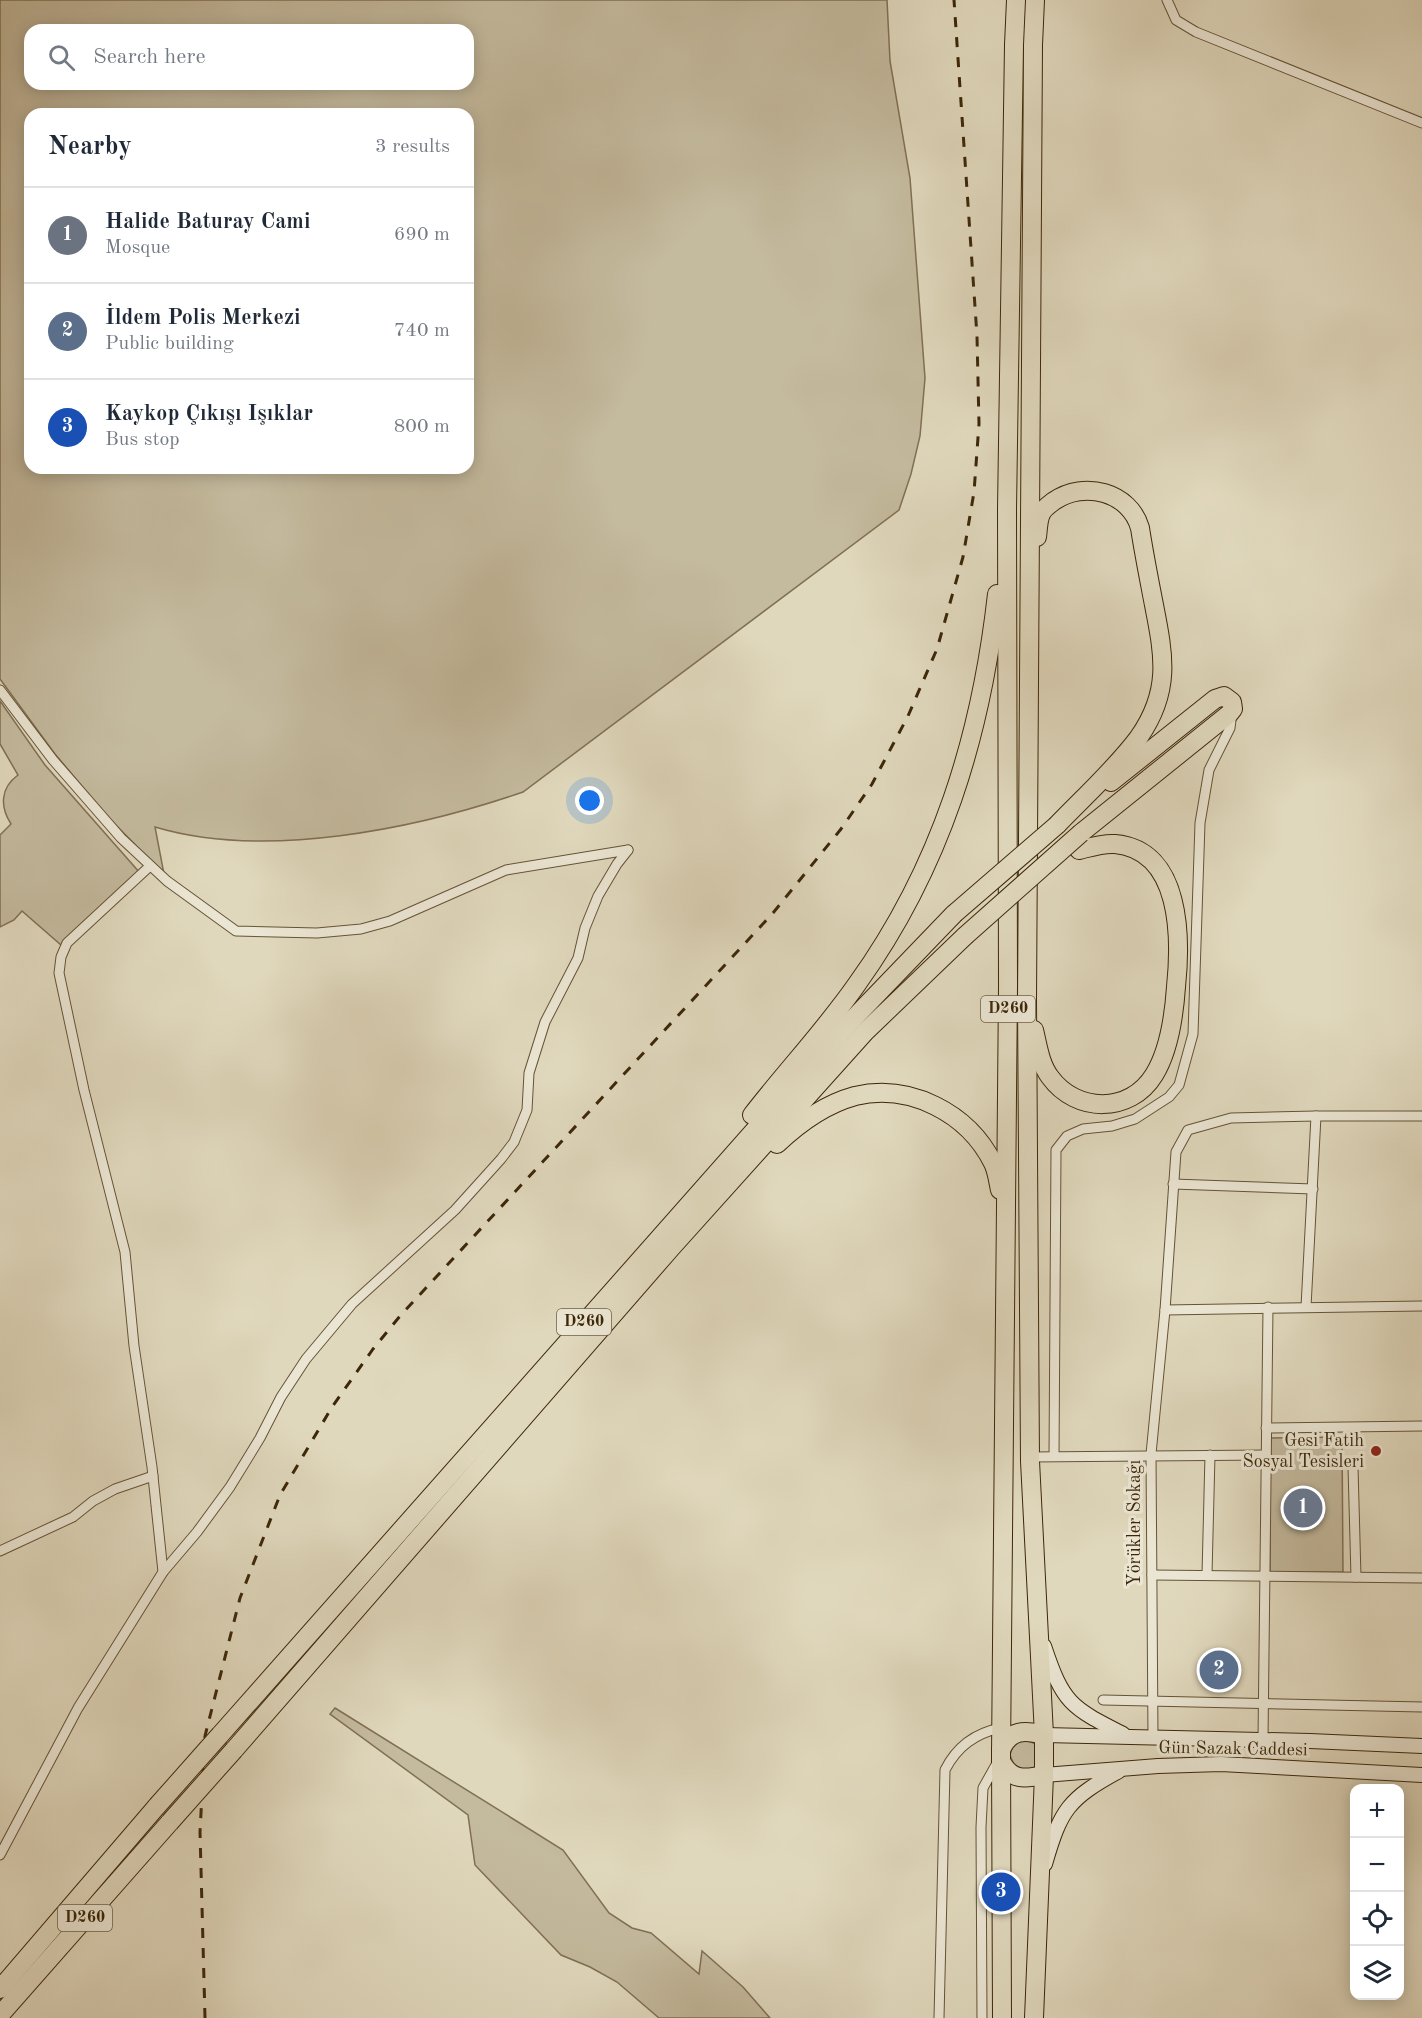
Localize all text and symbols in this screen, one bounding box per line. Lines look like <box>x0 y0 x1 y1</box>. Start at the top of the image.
search box <box>24 24 474 90</box>
icon: search <box>45 41 78 74</box>
text: Search here <box>93 46 206 68</box>
text: Nearby <box>48 134 132 160</box>
text: 3 results <box>375 137 450 157</box>
text: Halide Baturay Cami <box>105 211 310 233</box>
text: 1 <box>62 225 73 245</box>
text: 690 m <box>394 225 450 245</box>
text: Mosque <box>105 238 170 258</box>
text: İldem Polis Merkezi <box>105 307 301 329</box>
text: 2 <box>62 321 73 341</box>
text: 740 m <box>394 321 450 341</box>
text: Public building <box>105 334 234 354</box>
text: Kaykop Çıkışı Işıklar <box>105 403 313 425</box>
text: 3 <box>62 417 73 437</box>
text: 800 m <box>394 417 450 437</box>
text: Bus stop <box>105 430 180 450</box>
your location <box>575 786 604 815</box>
road number: D260 <box>981 996 1035 1022</box>
road number: D260 <box>557 1309 611 1335</box>
place label: Gesi Fatih Sosyal Tesisleri <box>1243 1432 1364 1471</box>
marker: Gesi Fatih Sosyal Tesisleri <box>1369 1444 1383 1458</box>
street label: Yörükler Sokağı <box>1126 1459 1144 1586</box>
pin: 1 <box>1284 1486 1322 1530</box>
pin: 2 <box>1200 1648 1238 1692</box>
street label: Gün Sazak Caddesi <box>1158 1739 1308 1759</box>
map controls <box>1350 1784 1404 2000</box>
button: + <box>1350 1784 1404 1838</box>
button: − <box>1350 1838 1404 1892</box>
pin: 3 <box>982 1870 1020 1914</box>
button: locate <box>1350 1892 1404 1946</box>
road number: D260 <box>58 1905 112 1931</box>
button: layers <box>1350 1946 1404 2000</box>

